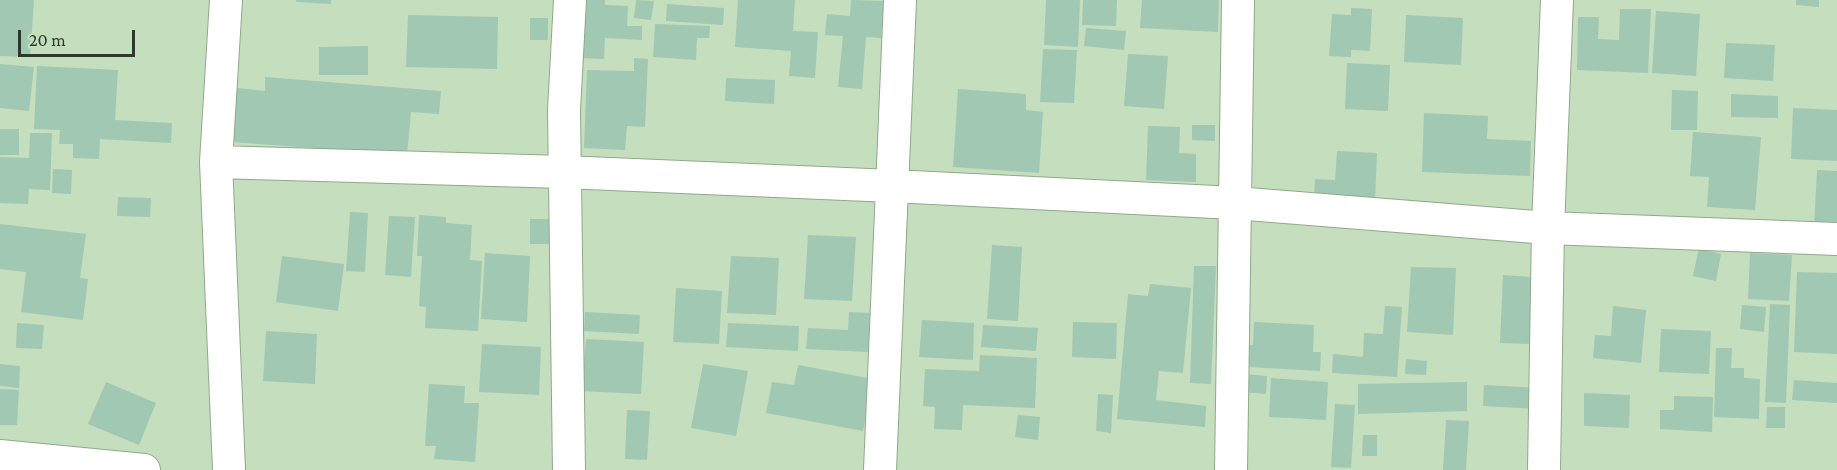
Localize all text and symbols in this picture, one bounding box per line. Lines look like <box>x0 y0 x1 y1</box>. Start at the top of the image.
scale bar <box>21 18 138 56</box>
text: 20 m <box>29 30 66 50</box>

